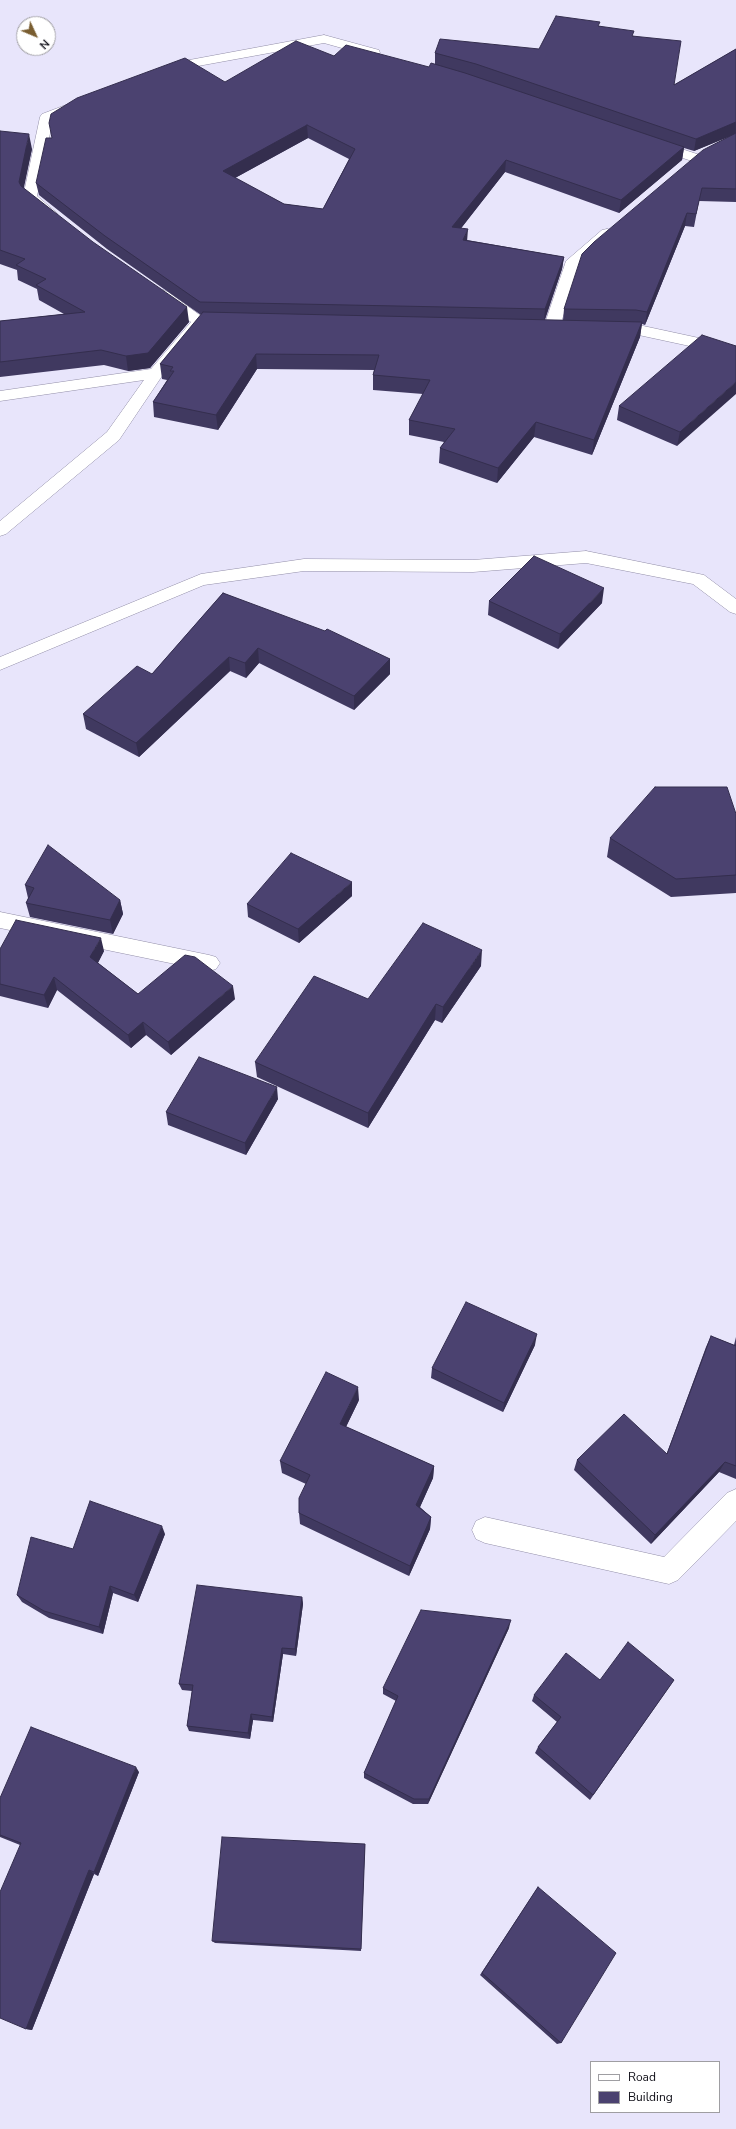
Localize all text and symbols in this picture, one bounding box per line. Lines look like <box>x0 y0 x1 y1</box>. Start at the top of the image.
north arrow <box>16 16 56 56</box>
text: N <box>36 36 53 52</box>
legend <box>590 2061 720 2113</box>
text: Road <box>628 2069 656 2085</box>
text: Building <box>628 2089 673 2105</box>

